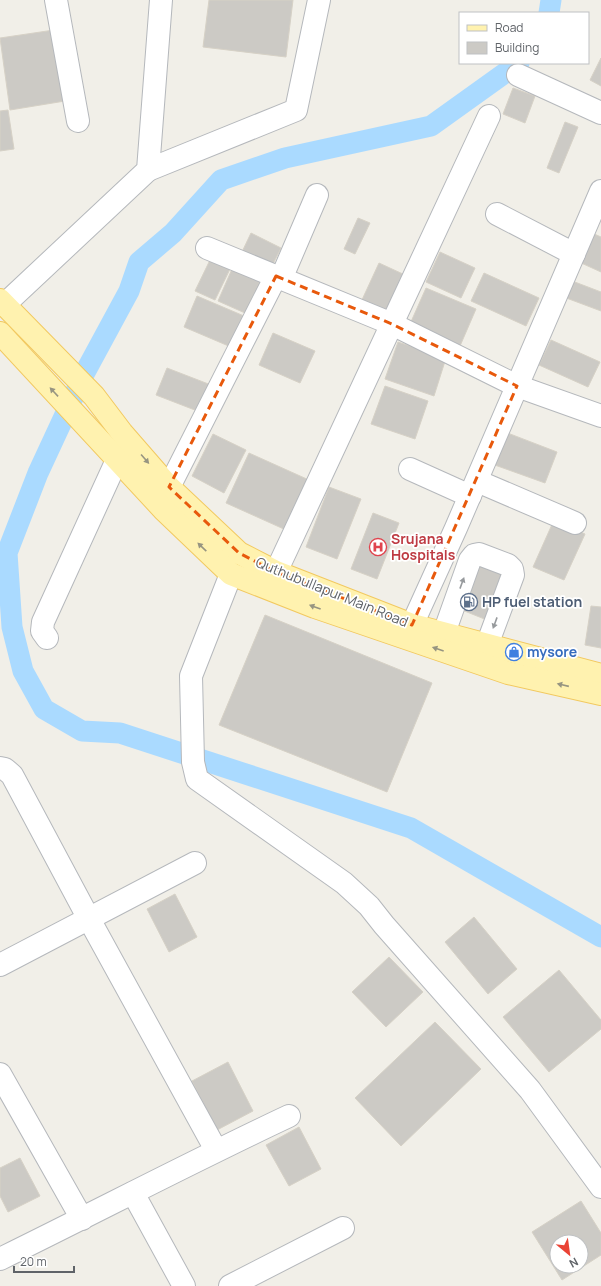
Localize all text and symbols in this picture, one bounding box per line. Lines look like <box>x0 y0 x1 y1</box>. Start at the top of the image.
legend <box>459 12 589 64</box>
text: Road <box>495 19 523 36</box>
text: Building <box>495 39 539 56</box>
one-way arrow <box>50 387 59 396</box>
one-way arrow <box>140 454 149 464</box>
place label: Srujana Hospitals <box>391 529 456 564</box>
hospital icon: Srujana Hospitals <box>368 537 388 557</box>
one-way arrow <box>197 542 207 552</box>
street label: Quthubullapur Main Road <box>253 552 411 631</box>
one-way arrow <box>459 577 465 589</box>
fuel station icon: HP fuel station <box>459 592 479 612</box>
place label: HP fuel station <box>482 592 582 611</box>
one-way arrow <box>309 604 321 610</box>
one-way arrow <box>492 618 498 630</box>
shop icon: mysore <box>504 642 524 662</box>
place label: mysore <box>527 642 577 661</box>
one-way arrow <box>432 646 444 652</box>
one-way arrow <box>557 682 569 688</box>
north arrow <box>549 1234 589 1274</box>
scale bar <box>14 1248 74 1274</box>
text: 20 m <box>20 1253 47 1270</box>
text: N <box>567 1255 581 1272</box>

